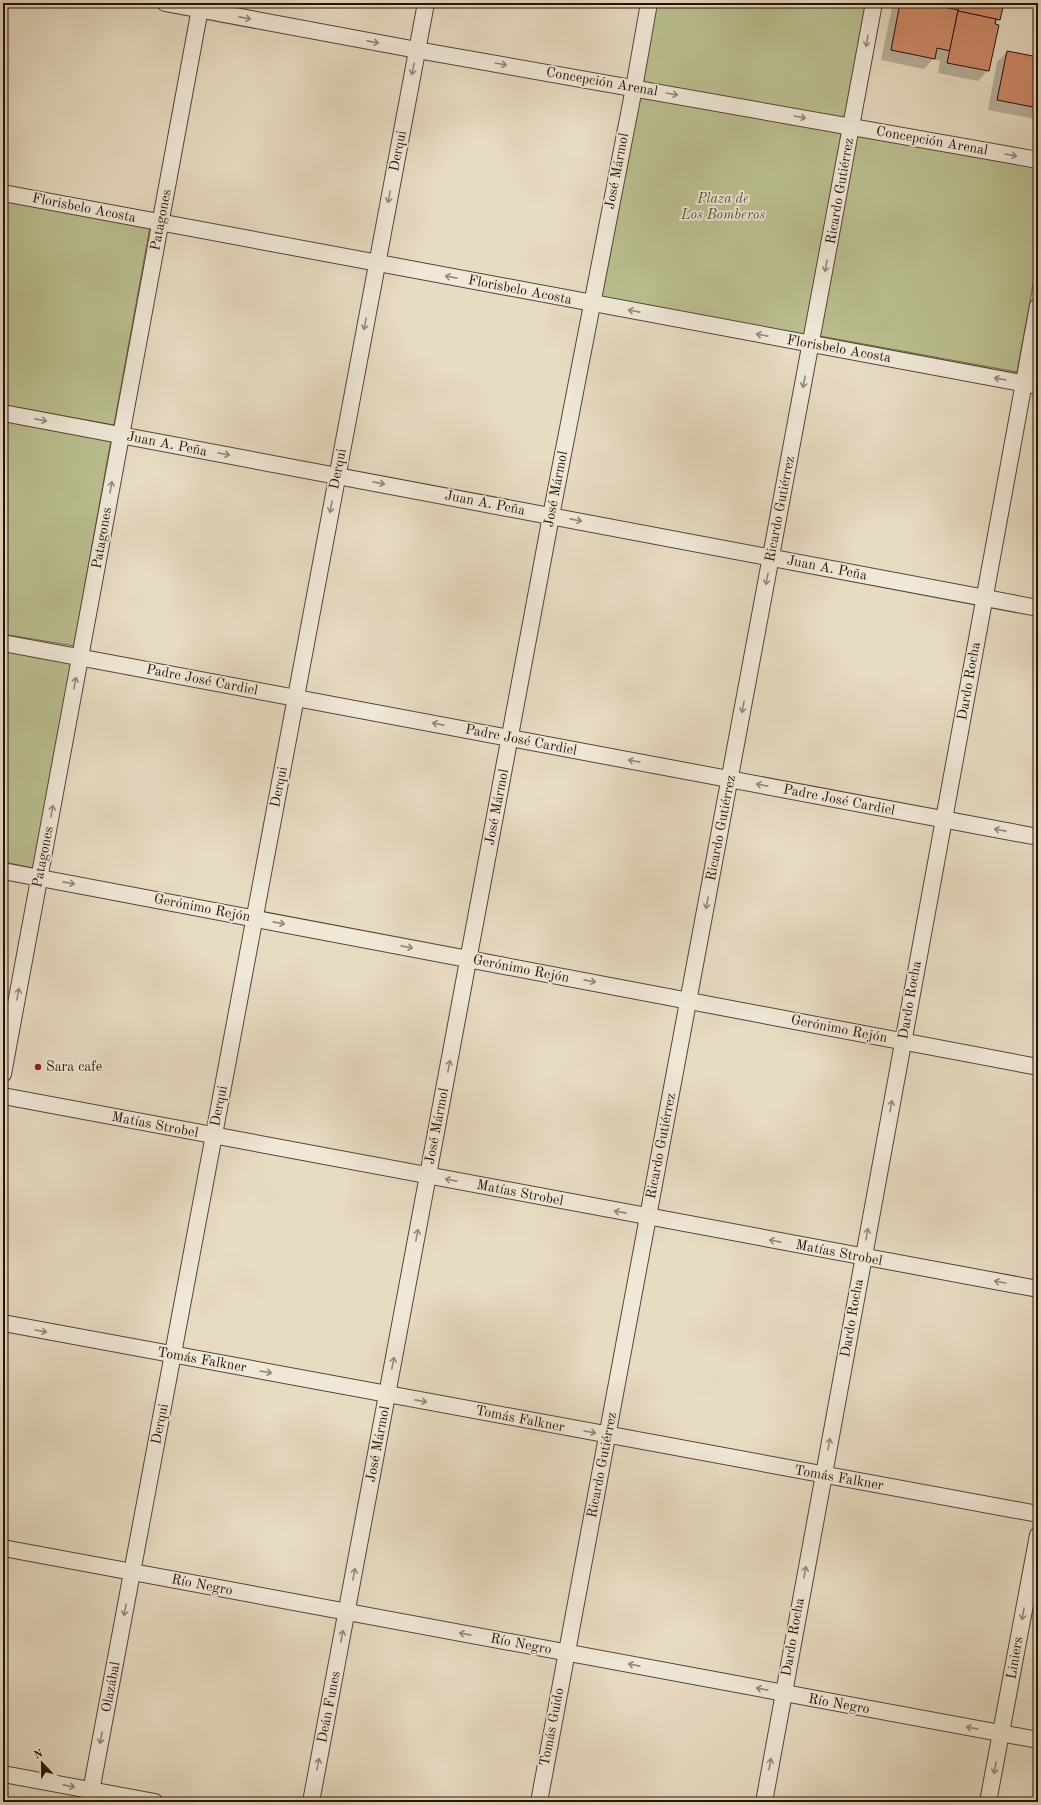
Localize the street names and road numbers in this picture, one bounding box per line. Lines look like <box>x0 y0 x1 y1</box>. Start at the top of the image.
street label: Concepción Arenal <box>545 65 659 99</box>
street label: Concepción Arenal <box>875 124 989 158</box>
street label: Derqui <box>387 129 409 173</box>
street label: José Mármol <box>603 132 631 210</box>
street label: Ricardo Gutiérrez <box>824 137 856 245</box>
street label: Patagones <box>148 188 174 252</box>
street label: Florisbelo Acosta <box>31 191 137 225</box>
street label: Florisbelo Acosta <box>467 273 573 307</box>
street label: Florisbelo Acosta <box>786 333 892 365</box>
street label: Juan A. Peña <box>126 429 208 459</box>
street label: Derqui <box>327 447 349 491</box>
street label: José Mármol <box>542 450 570 528</box>
street label: Ricardo Gutiérrez <box>763 455 797 563</box>
street label: Juan A. Peña <box>444 488 526 518</box>
street label: Patagones <box>90 506 114 570</box>
street label: Juan A. Peña <box>786 553 868 583</box>
street label: Dardo Rocha <box>955 641 983 721</box>
street label: Padre José Cardiel <box>145 662 259 698</box>
street label: Padre José Cardiel <box>464 722 578 758</box>
street label: Derqui <box>268 765 290 809</box>
street label: José Mármol <box>483 768 511 846</box>
street label: Ricardo Gutiérrez <box>704 774 738 882</box>
street label: Padre José Cardiel <box>782 782 896 818</box>
street label: Patagones <box>30 825 56 889</box>
street label: Gerónimo Rejón <box>153 892 252 924</box>
street label: Gerónimo Rejón <box>472 953 571 985</box>
street label: Dardo Rocha <box>896 960 924 1040</box>
street label: Gerónimo Rejón <box>790 1013 889 1045</box>
street label: Derqui <box>208 1084 230 1128</box>
street label: José Mármol <box>423 1087 451 1165</box>
street label: Ricardo Gutiérrez <box>644 1092 678 1200</box>
street label: Matías Strobel <box>111 1110 200 1140</box>
street label: Matías Strobel <box>476 1178 565 1208</box>
street label: Matías Strobel <box>795 1238 884 1268</box>
street label: Dardo Rocha <box>838 1278 866 1358</box>
street label: Tomás Falkner <box>156 1345 248 1375</box>
street label: Derqui <box>149 1402 171 1446</box>
street label: Tomás Falkner <box>474 1404 566 1435</box>
street label: José Mármol <box>364 1405 392 1483</box>
street label: Ricardo Gutiérrez <box>585 1411 619 1519</box>
street label: Tomás Falkner <box>793 1463 885 1493</box>
street label: Río Negro <box>170 1572 234 1598</box>
street label: Dardo Rocha <box>779 1597 807 1677</box>
street label: Río Negro <box>489 1631 553 1657</box>
street label: Liniers <box>1004 1636 1026 1680</box>
street label: Olazábal <box>99 1660 123 1714</box>
street label: Deán Funes <box>315 1670 343 1744</box>
street label: Tomás Guido <box>538 1687 566 1767</box>
street label: Río Negro <box>807 1692 871 1716</box>

